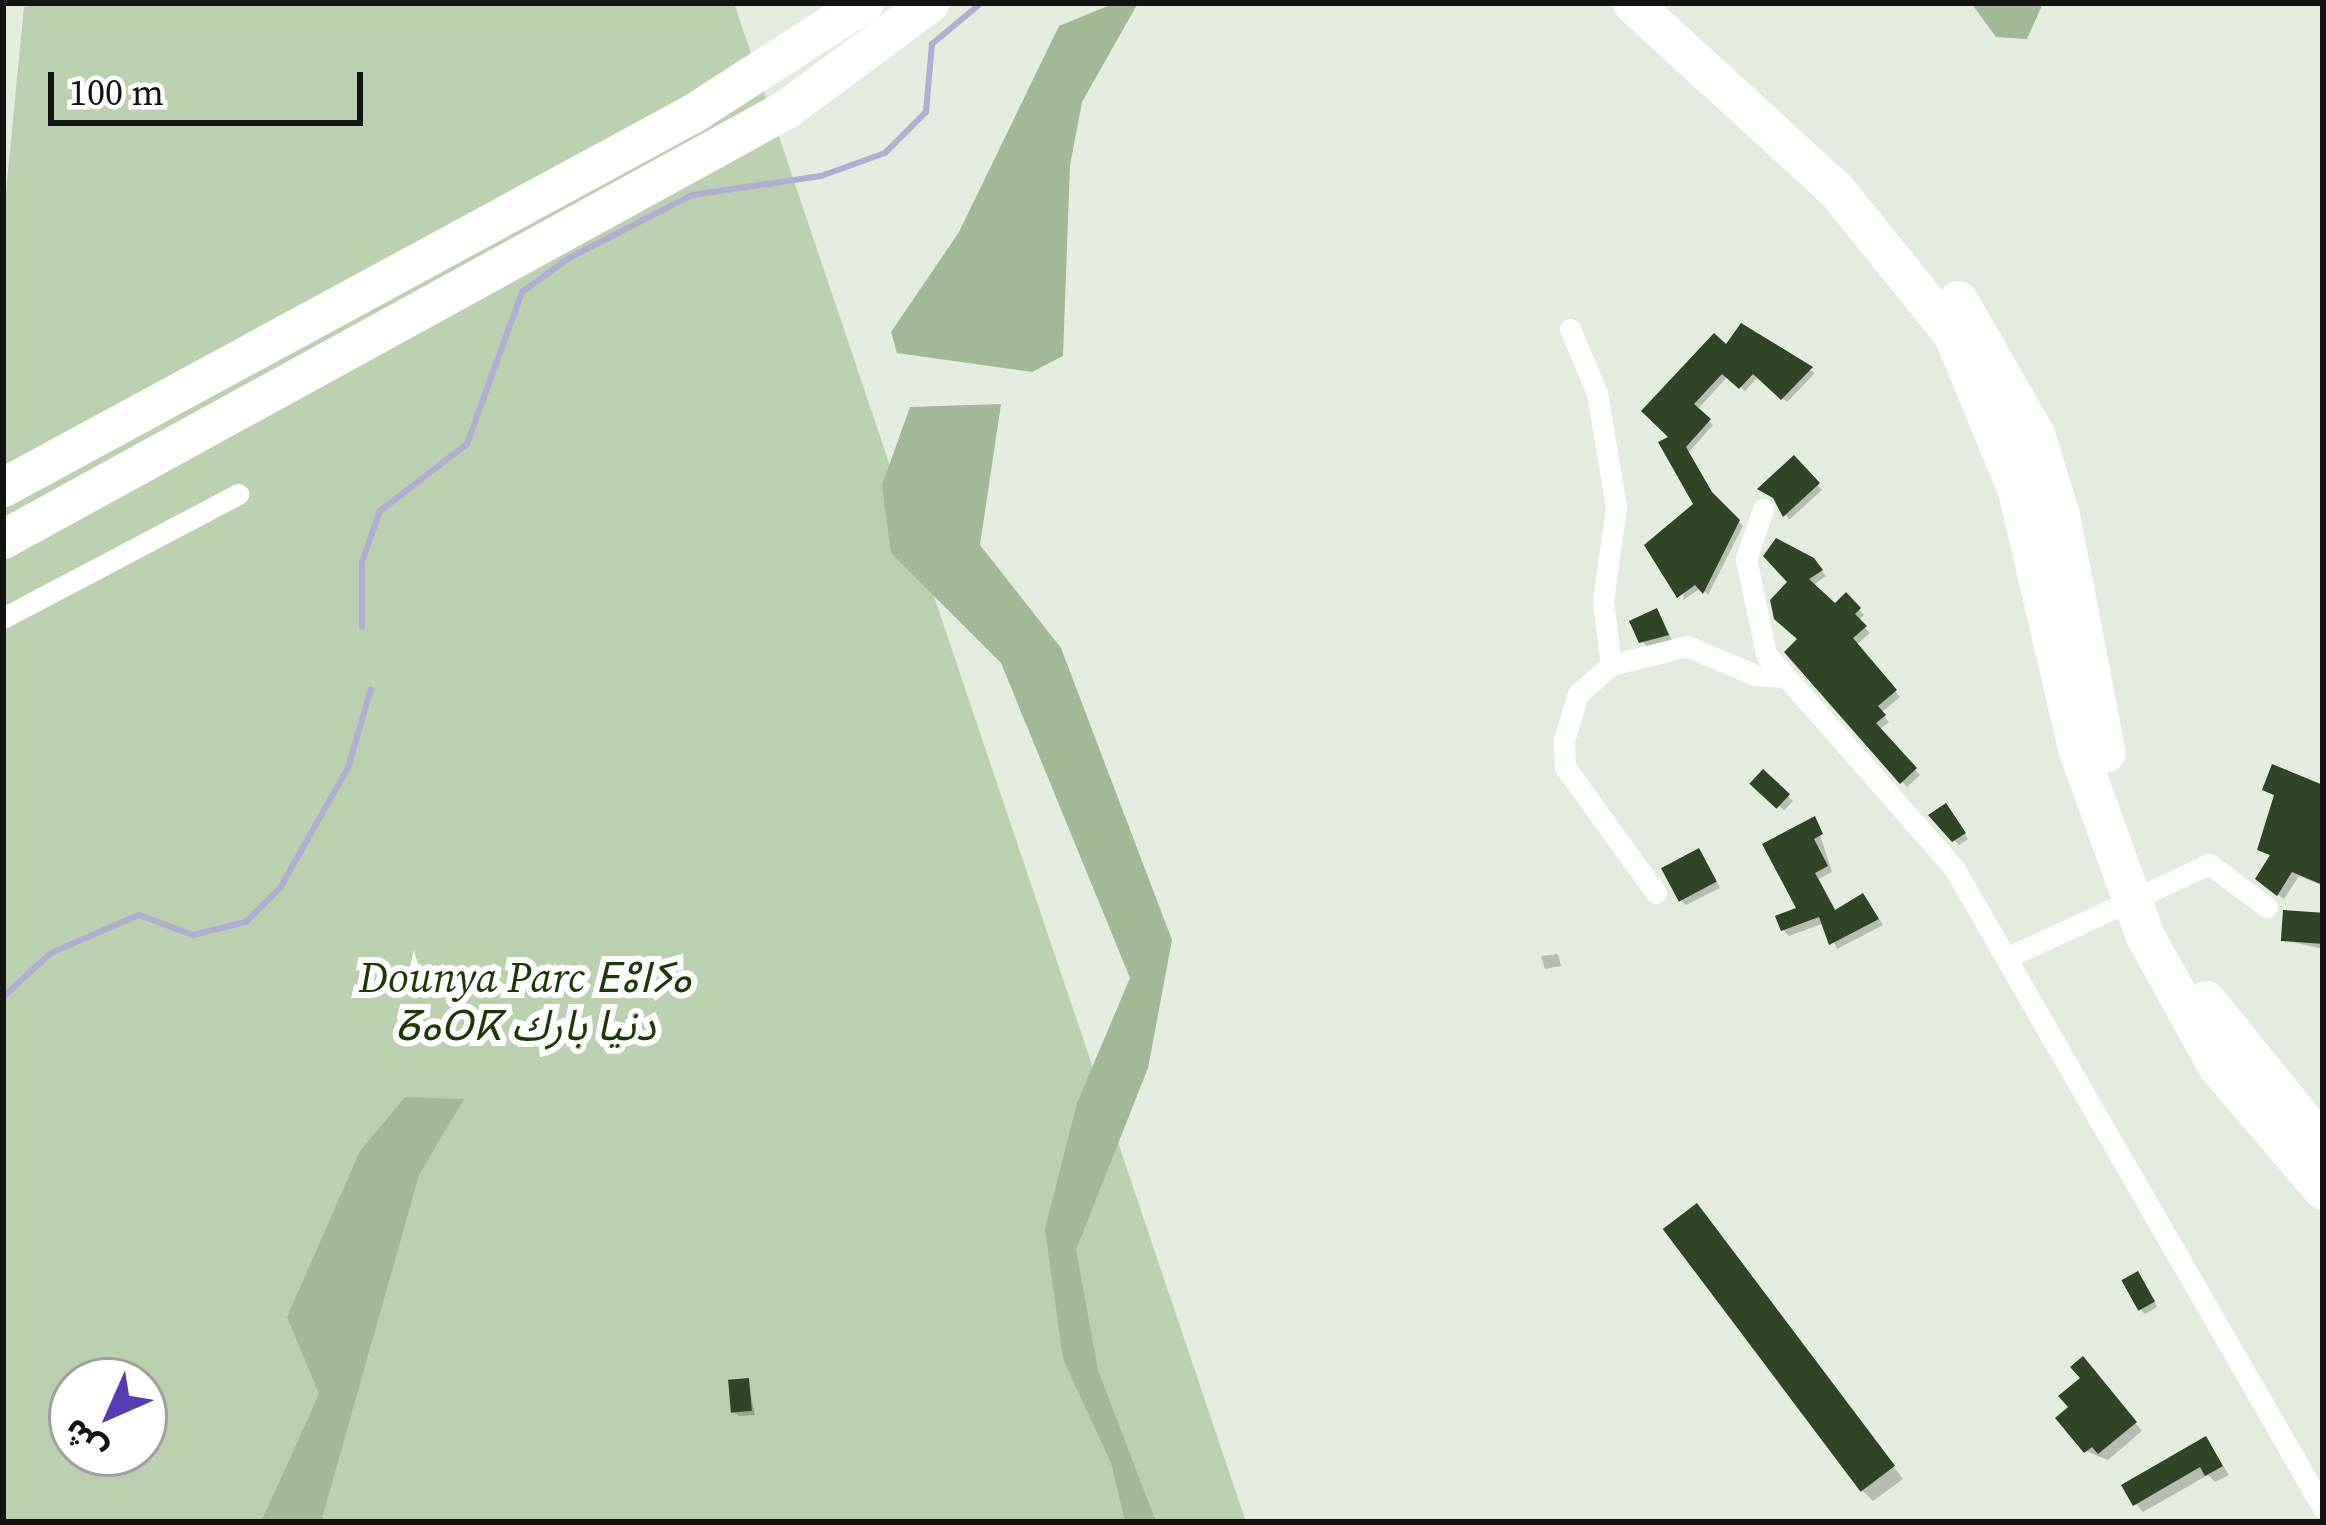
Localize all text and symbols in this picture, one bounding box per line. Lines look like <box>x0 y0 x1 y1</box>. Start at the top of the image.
scale bar <box>54 48 369 122</box>
text: 100 m <box>69 68 164 117</box>
park label: Dounya Parc ⴹⵓⵏⵢⴰ ⵒⴰⵔⴽ دنيا بارك <box>359 952 691 1050</box>
north arrow <box>48 1357 168 1477</box>
text: ش <box>52 1409 116 1473</box>

